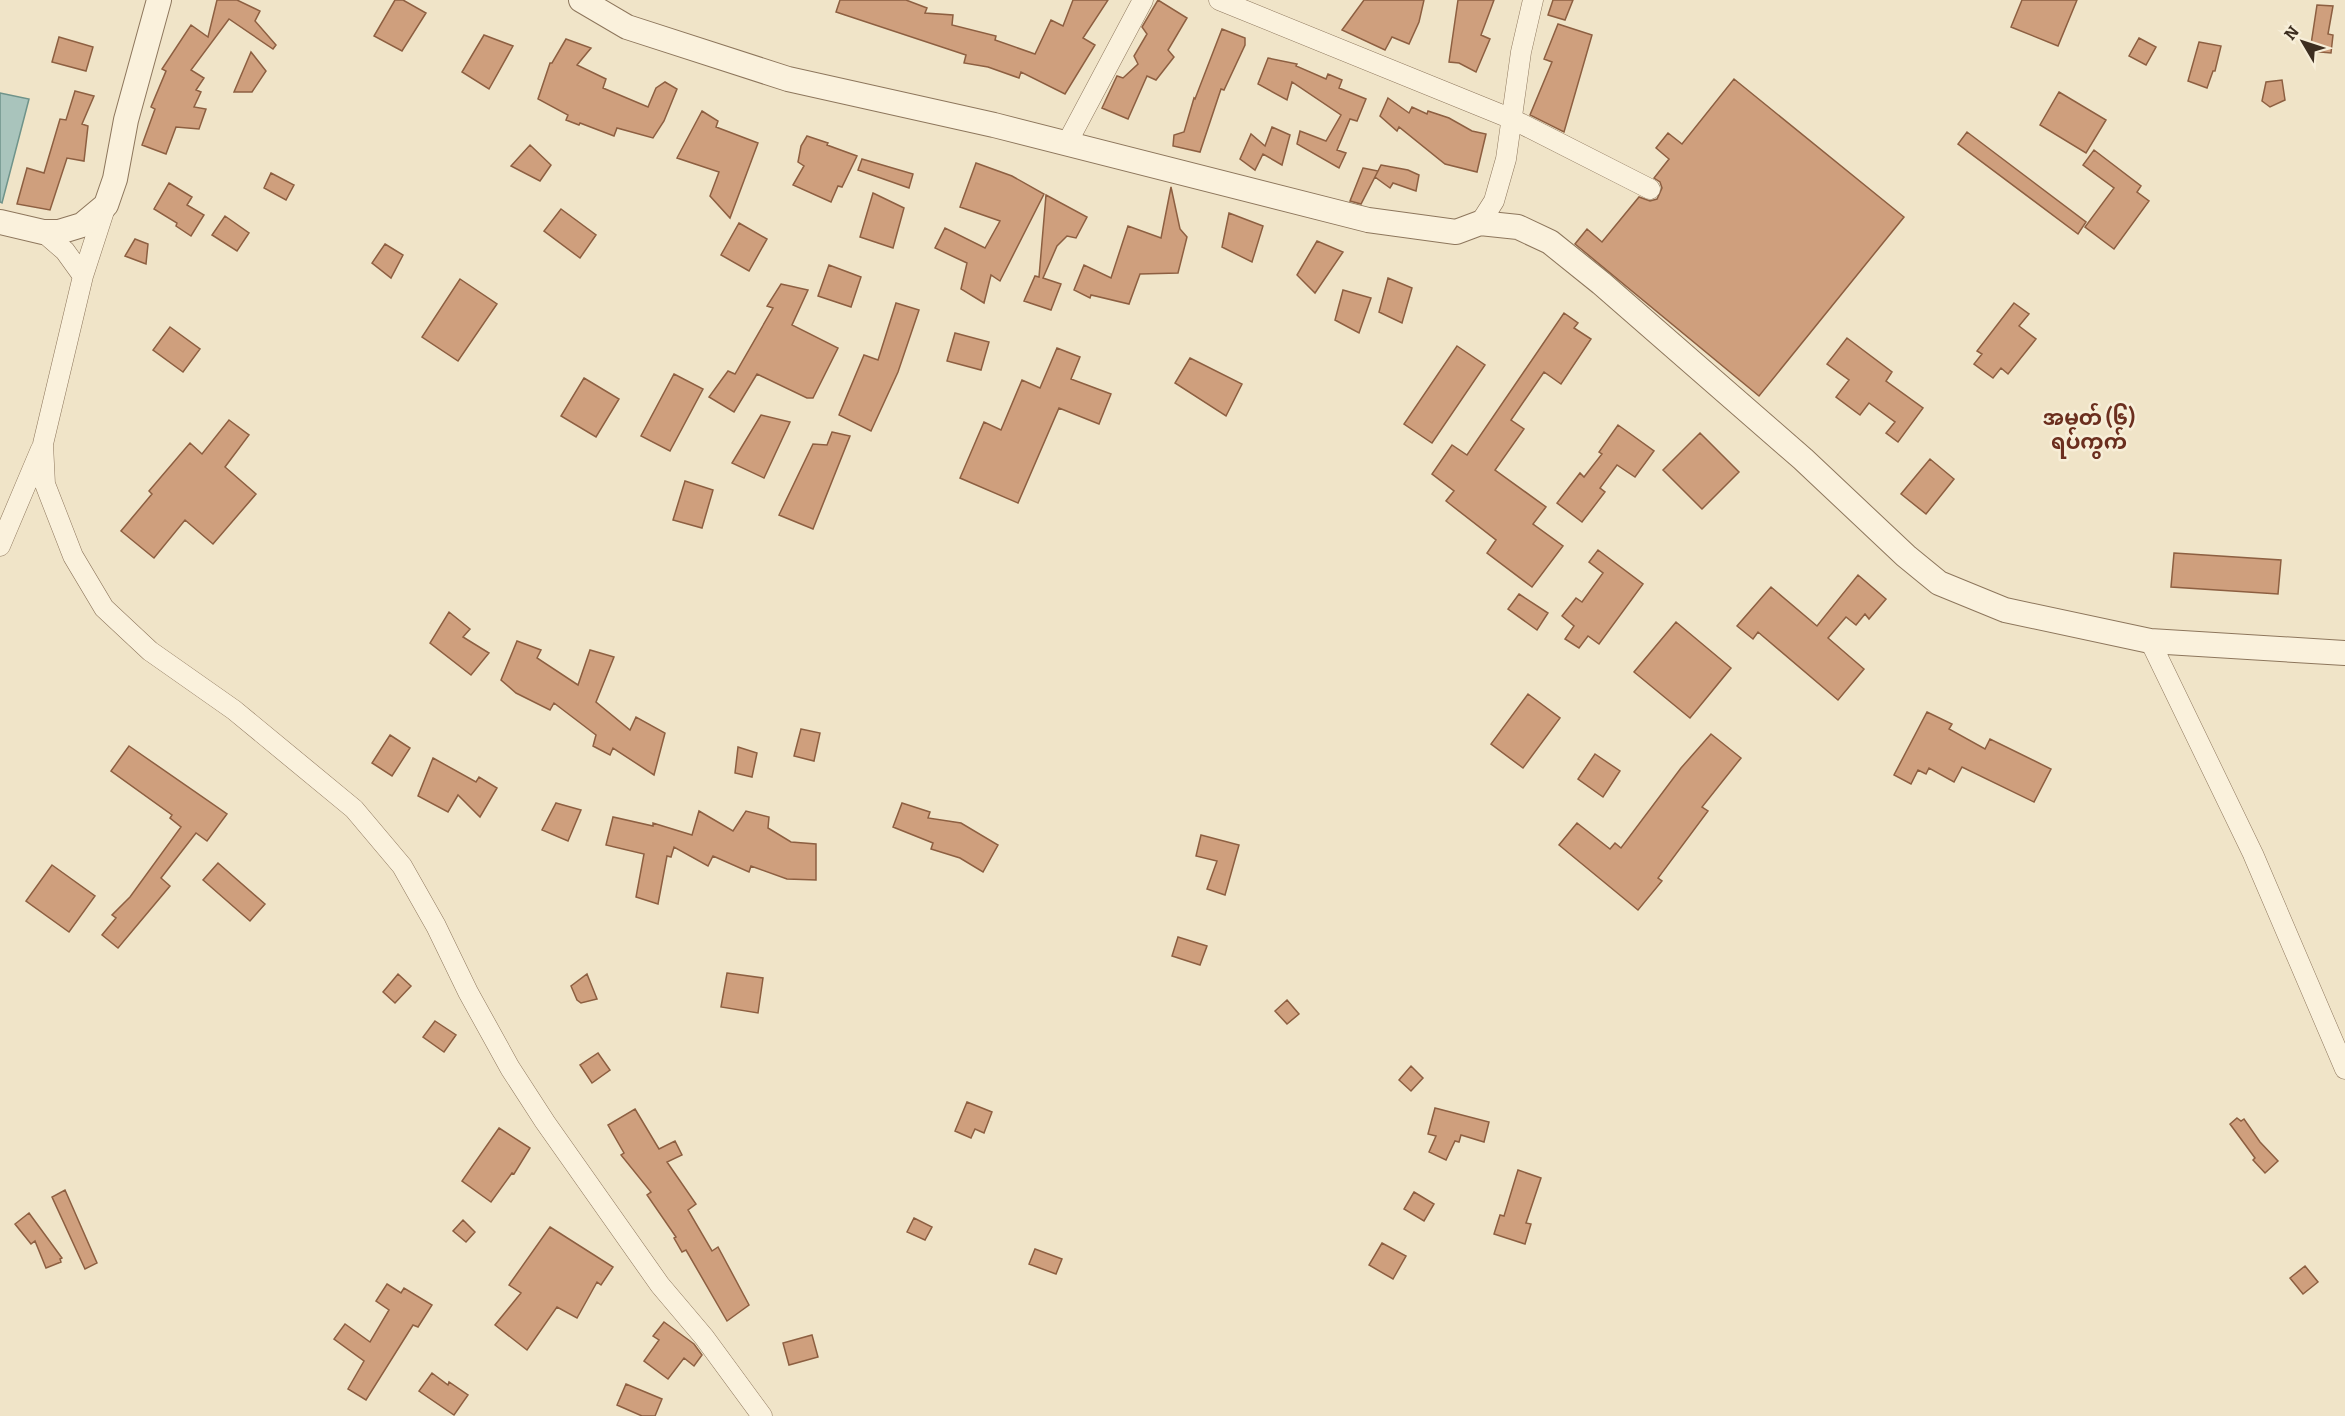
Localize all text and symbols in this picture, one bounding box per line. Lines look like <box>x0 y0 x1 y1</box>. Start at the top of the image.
north arrow <box>2273 12 2333 72</box>
text: N <box>2280 22 2303 44</box>
district label: အမှတ် (၆) ရပ်ကွက် <box>2043 402 2135 459</box>

